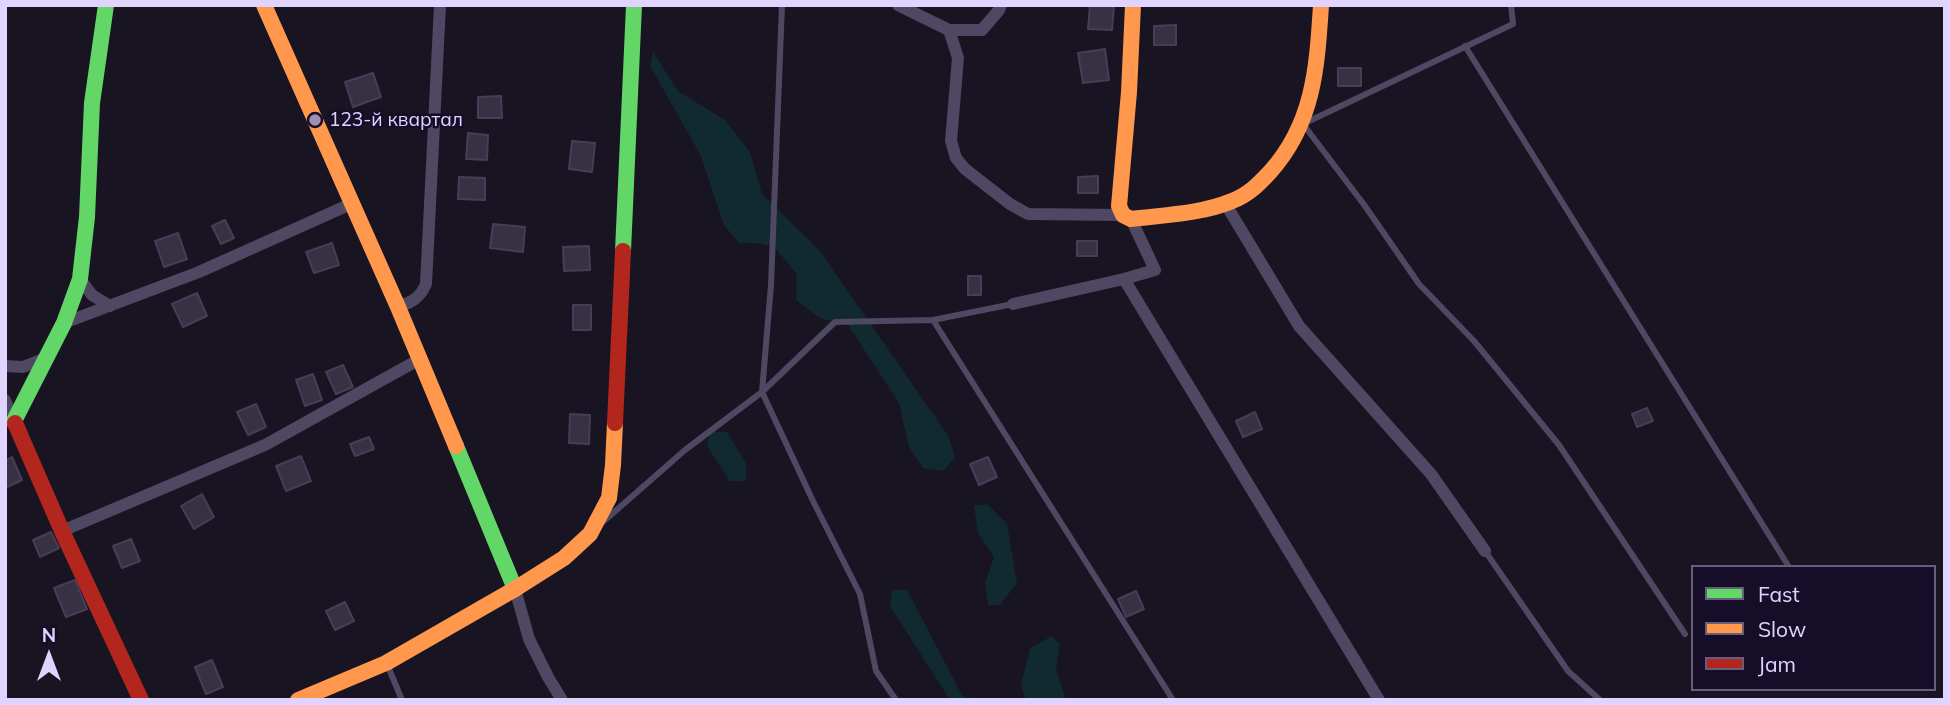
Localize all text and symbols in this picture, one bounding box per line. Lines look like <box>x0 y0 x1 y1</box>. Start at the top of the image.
place label: 123-й квартал <box>329 109 463 131</box>
marker: 123-й квартал <box>307 112 323 128</box>
legend <box>1691 565 1936 691</box>
text: Fast <box>1758 581 1800 607</box>
text: Slow <box>1758 616 1806 642</box>
north arrow <box>14 621 84 691</box>
text: N <box>42 623 56 647</box>
text: Jam <box>1758 651 1796 677</box>

